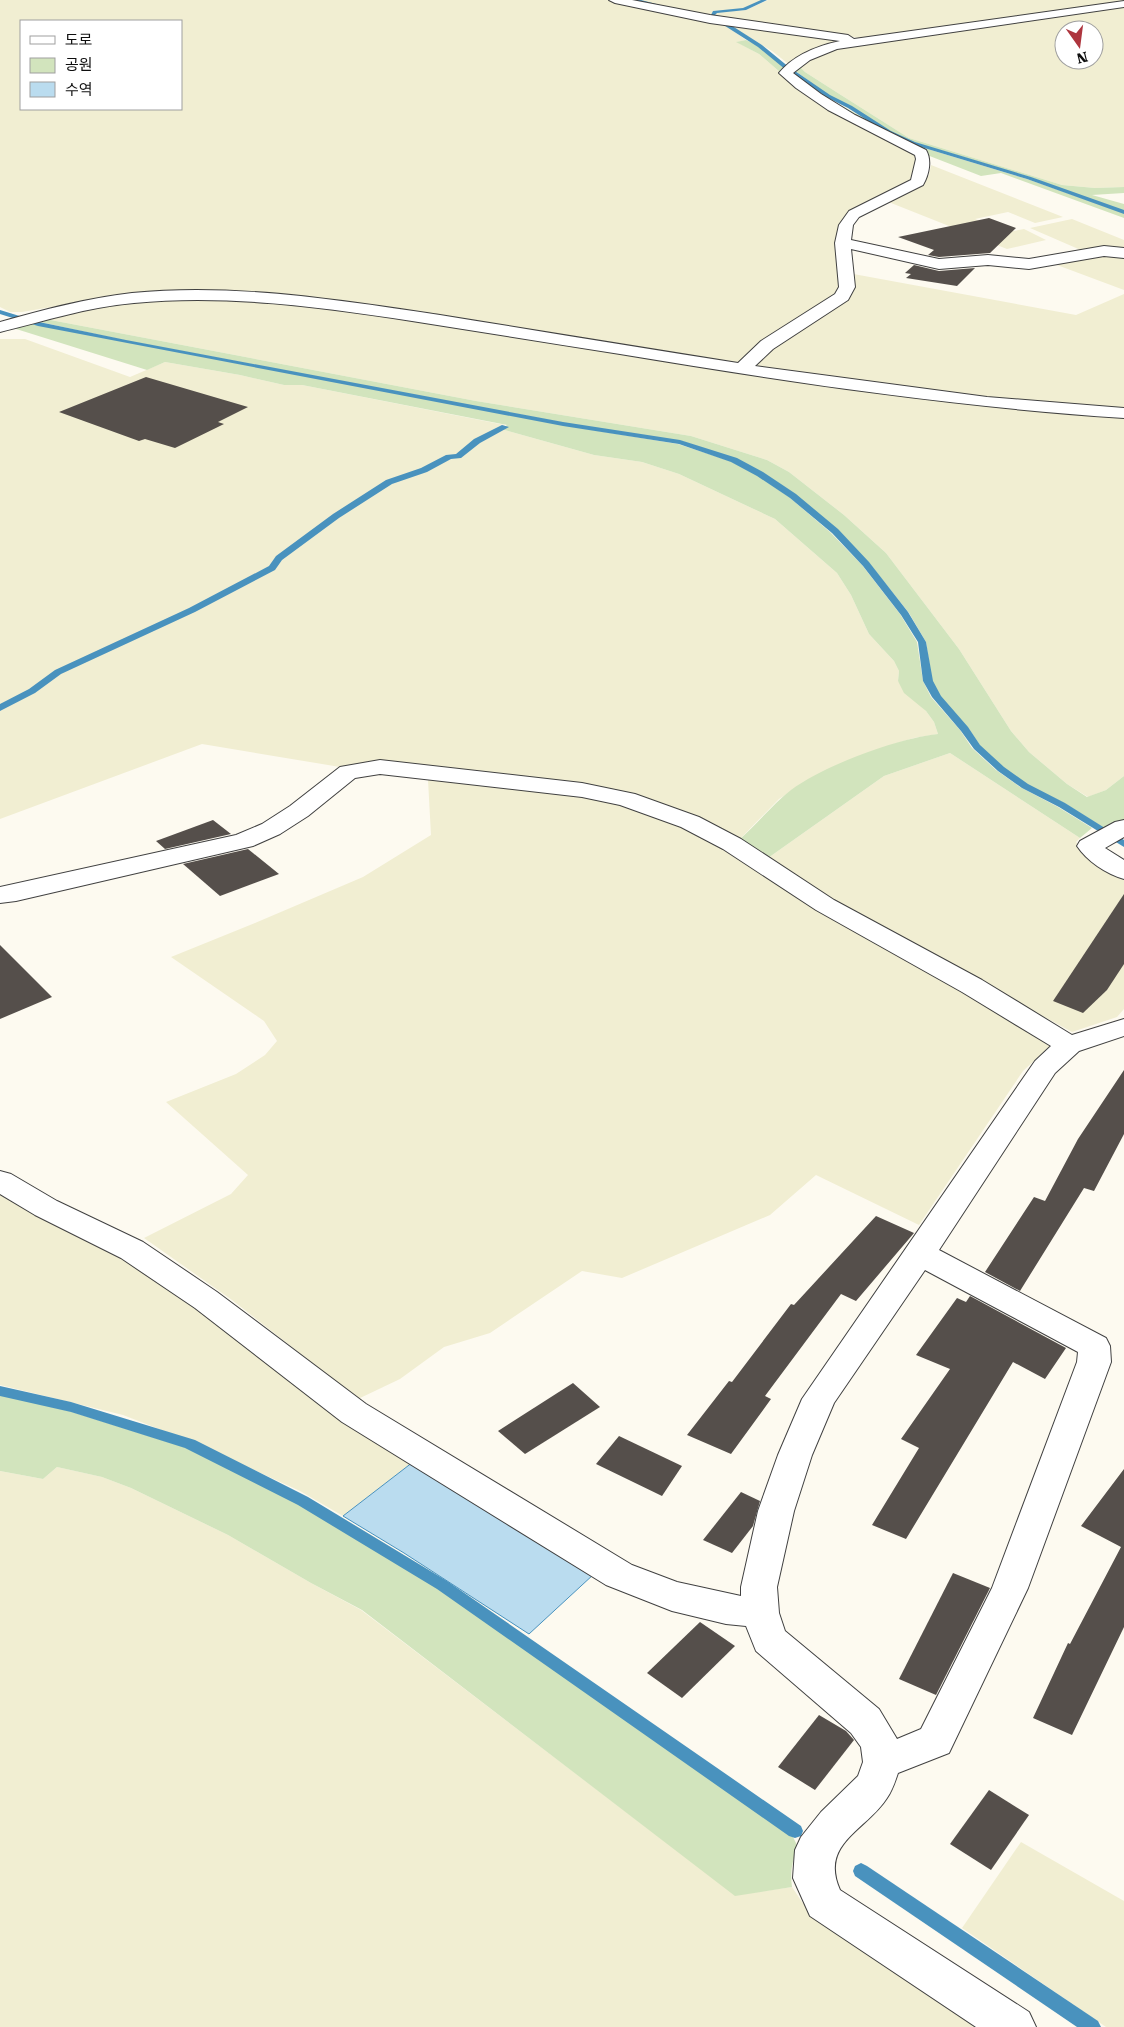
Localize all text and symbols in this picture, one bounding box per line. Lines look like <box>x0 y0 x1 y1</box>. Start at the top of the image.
legend <box>20 20 182 110</box>
north arrow <box>1054 20 1104 70</box>
text: 도로 <box>65 31 93 49</box>
text: N <box>1075 49 1089 67</box>
text: 공원 <box>65 56 93 74</box>
text: 수역 <box>65 81 93 99</box>

